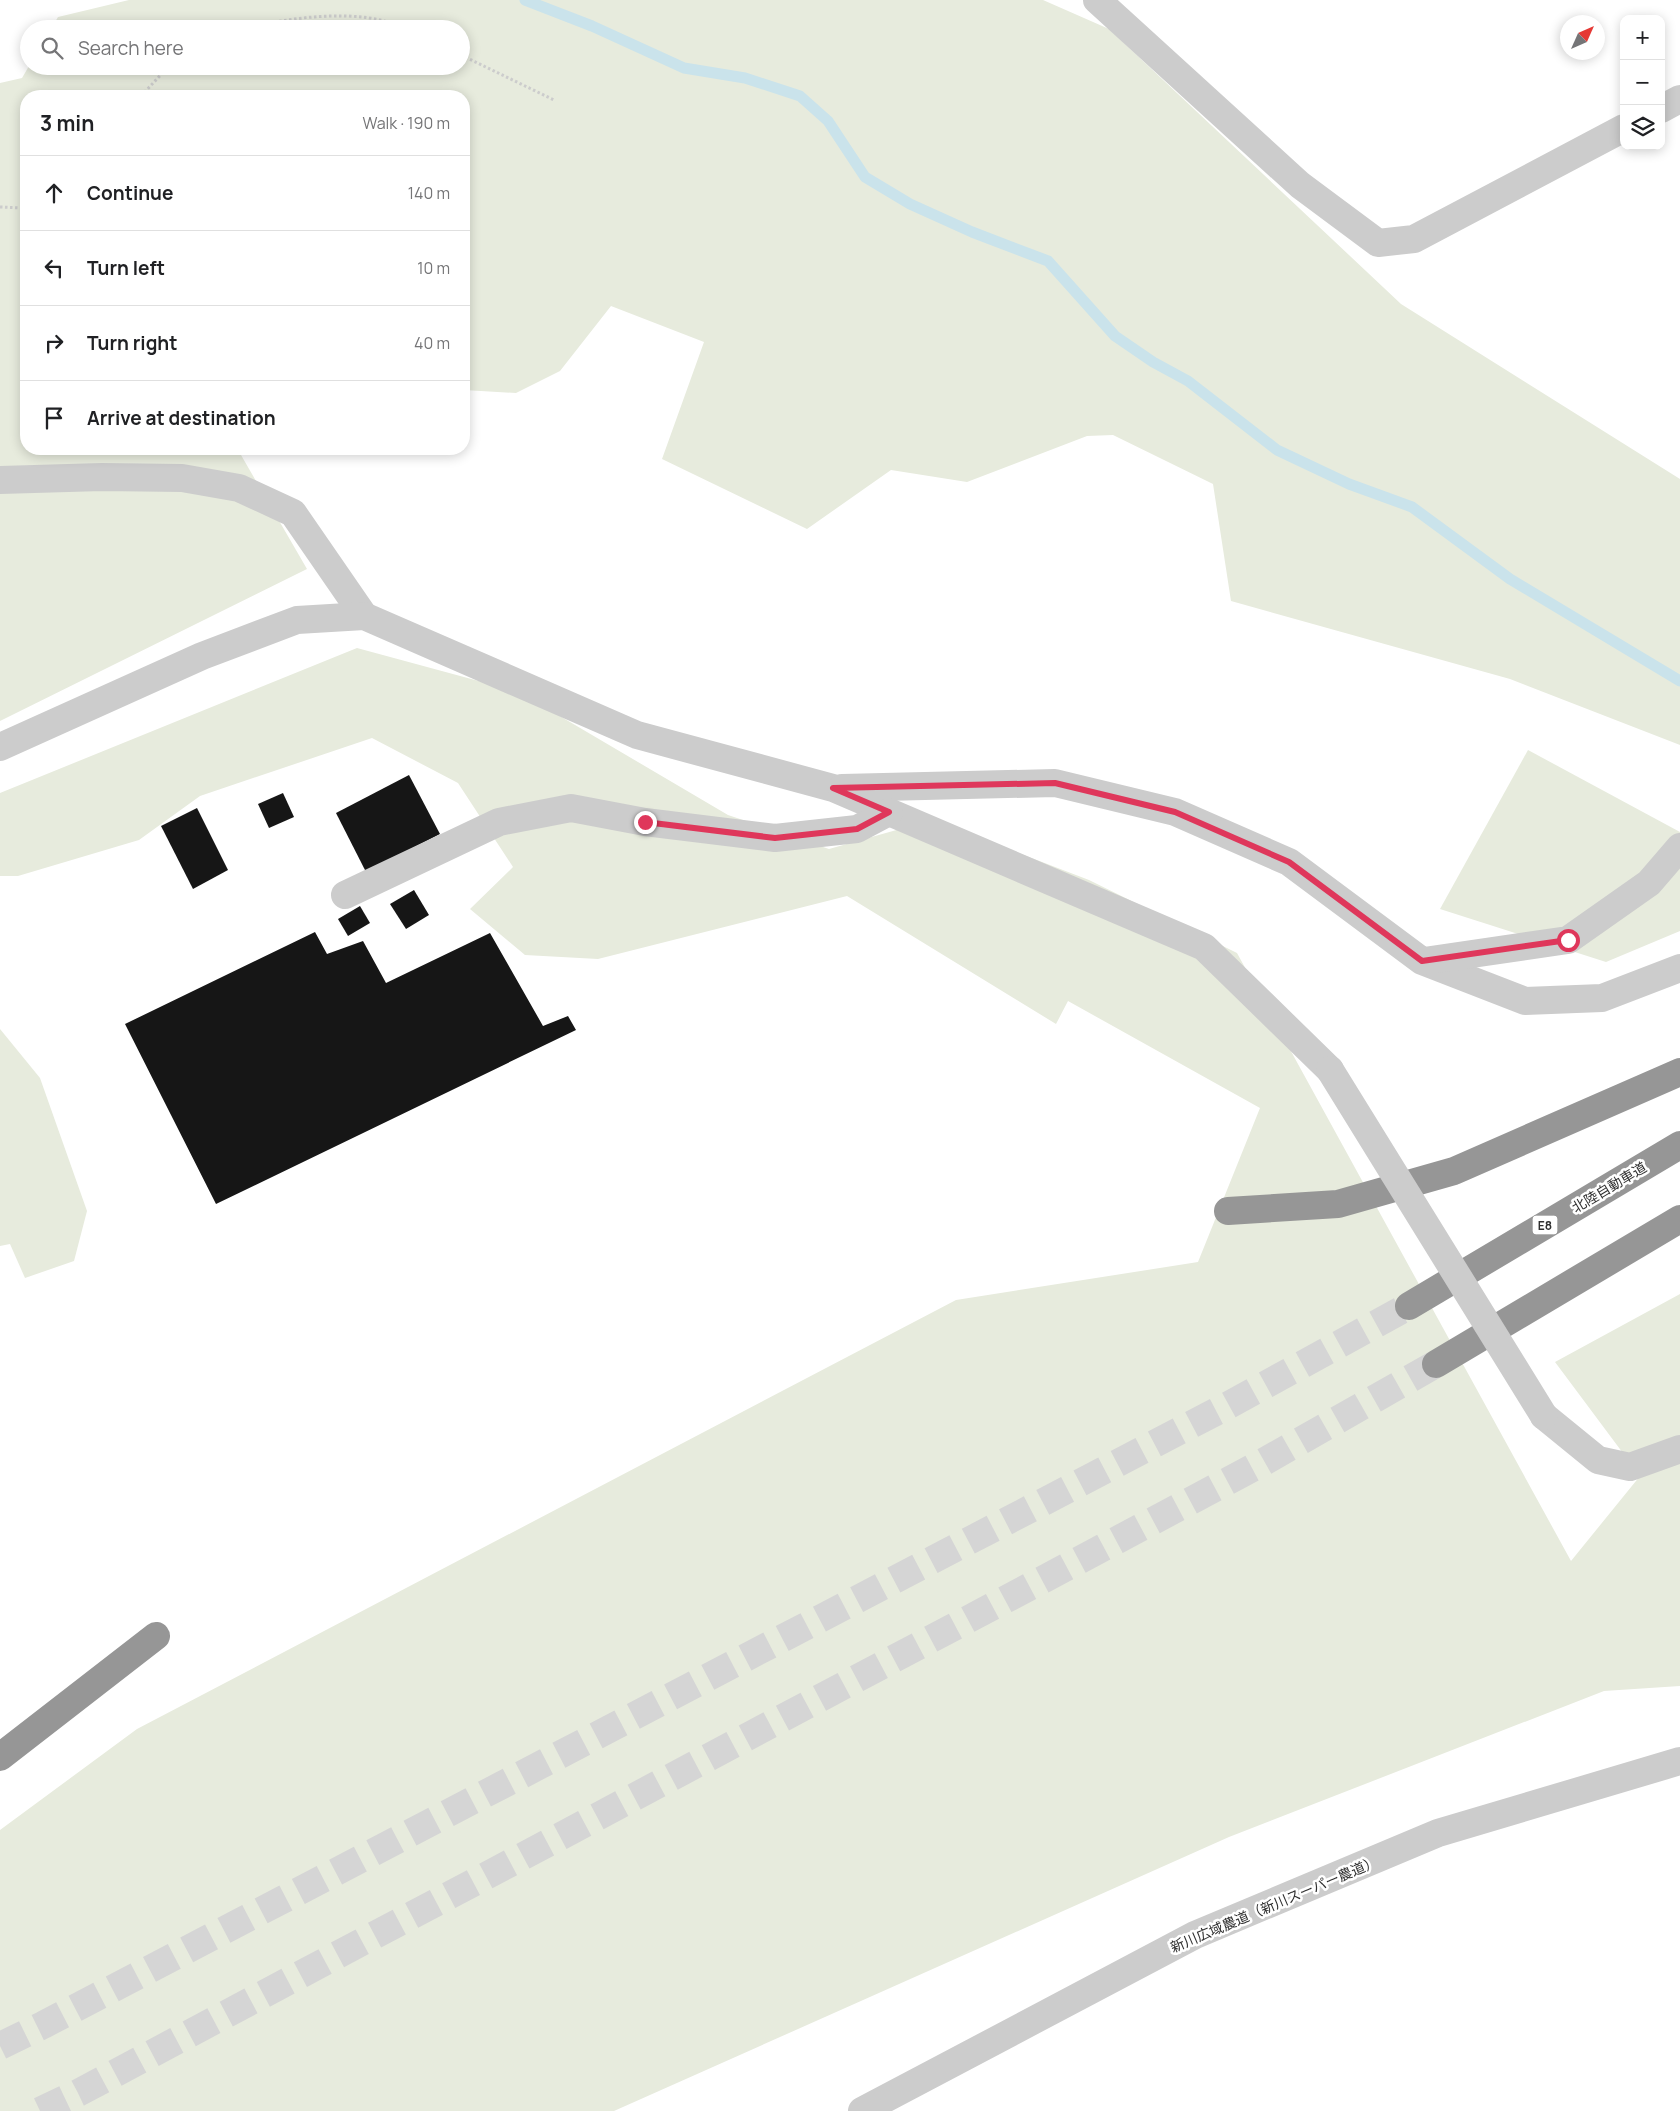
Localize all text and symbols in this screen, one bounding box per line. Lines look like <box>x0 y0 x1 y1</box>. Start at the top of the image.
north arrow <box>1560 15 1605 60</box>
map controls <box>1620 15 1665 150</box>
button: + <box>1620 15 1665 60</box>
search box <box>20 20 470 75</box>
icon: search <box>38 34 66 62</box>
text: Search here <box>78 35 184 61</box>
button: − <box>1620 60 1665 105</box>
button: layers <box>1620 105 1665 150</box>
text: 3 min <box>40 109 94 137</box>
text: Walk · 190 m <box>362 112 450 134</box>
icon: ahead <box>40 179 68 207</box>
text: Continue <box>87 180 173 206</box>
text: 140 m <box>408 182 450 204</box>
icon: left <box>40 254 68 282</box>
text: Turn left <box>87 255 165 281</box>
text: 10 m <box>417 257 450 279</box>
icon: right <box>40 329 68 357</box>
text: Turn right <box>87 330 177 356</box>
text: 40 m <box>414 332 450 354</box>
icon: arrive <box>40 404 68 432</box>
text: Arrive at destination <box>87 405 276 431</box>
route end <box>634 811 657 834</box>
route start <box>1557 929 1580 952</box>
street label: 北陸自動車道 <box>1568 1157 1650 1217</box>
road number: E8 <box>1532 1216 1558 1234</box>
street label: 新川広域農道（新川スーパー農道） <box>1167 1852 1381 1956</box>

